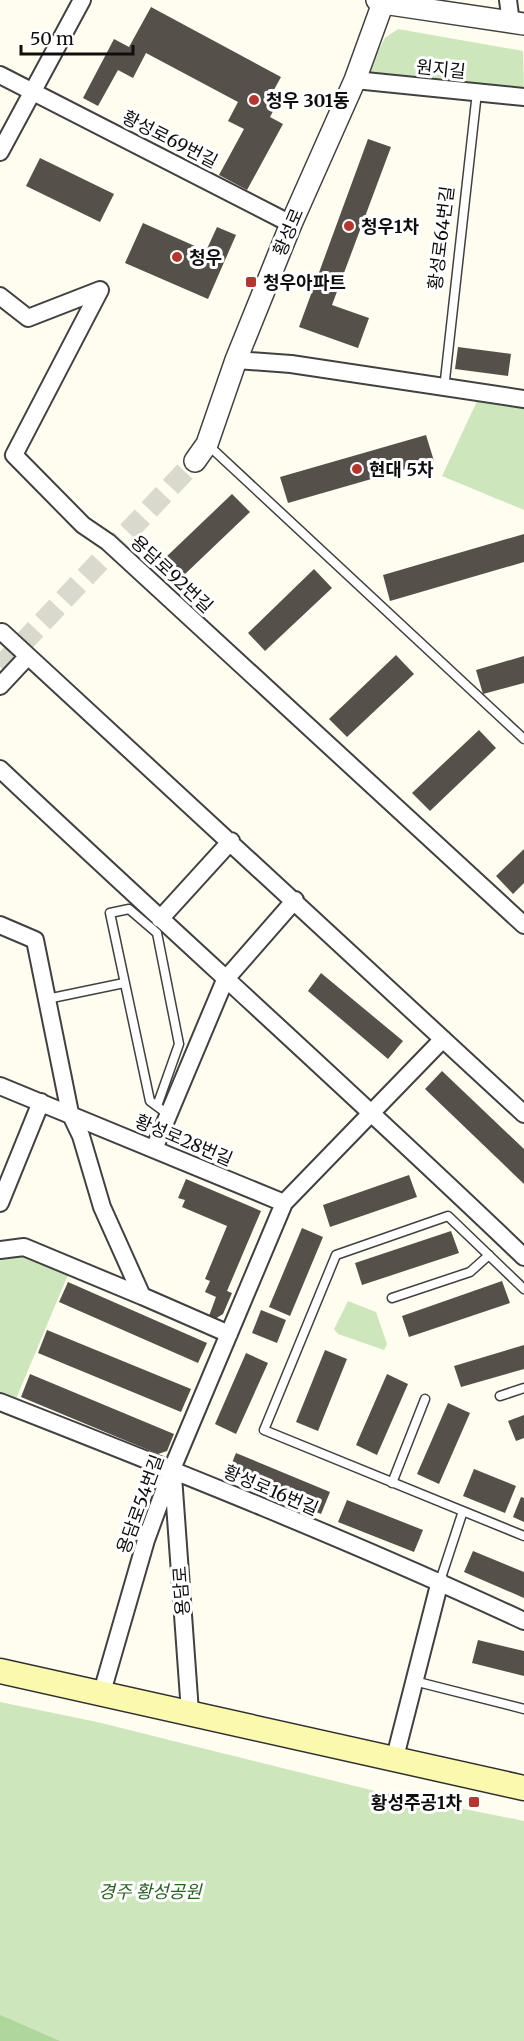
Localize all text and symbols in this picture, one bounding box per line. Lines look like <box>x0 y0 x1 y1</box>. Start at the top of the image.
scale bar <box>21 18 134 56</box>
text: 50 m <box>30 27 74 50</box>
street label: 원지길 <box>415 55 467 83</box>
place label: 청우 301동 <box>266 89 350 112</box>
marker: 청우 301동 <box>247 93 261 107</box>
street label: 황성로69번길 <box>118 105 222 173</box>
street label: 황성로64번길 <box>423 185 459 291</box>
street label: 황성로 <box>268 205 308 259</box>
place label: 청우1차 <box>361 215 419 238</box>
marker: 청우1차 <box>342 219 356 233</box>
place label: 청우 <box>189 246 222 269</box>
marker: 청우 <box>170 250 184 264</box>
place label: 청우아파트 <box>263 271 346 294</box>
marker: 청우아파트 <box>244 275 258 289</box>
place label: 현대 5차 <box>369 458 434 481</box>
marker: 현대 5차 <box>350 462 364 476</box>
street label: 용담로92번길 <box>126 530 218 618</box>
street label: 황성로28번길 <box>132 1109 236 1171</box>
street label: 용담로54번길 <box>111 1451 169 1557</box>
street label: 황성로16번길 <box>220 1460 322 1520</box>
street label: 용담로 <box>168 1565 194 1617</box>
place label: 황성주공1차 <box>371 1791 462 1814</box>
marker: 황성주공1차 <box>467 1795 481 1809</box>
park label: 경주 황성공원 <box>98 1880 203 1903</box>

